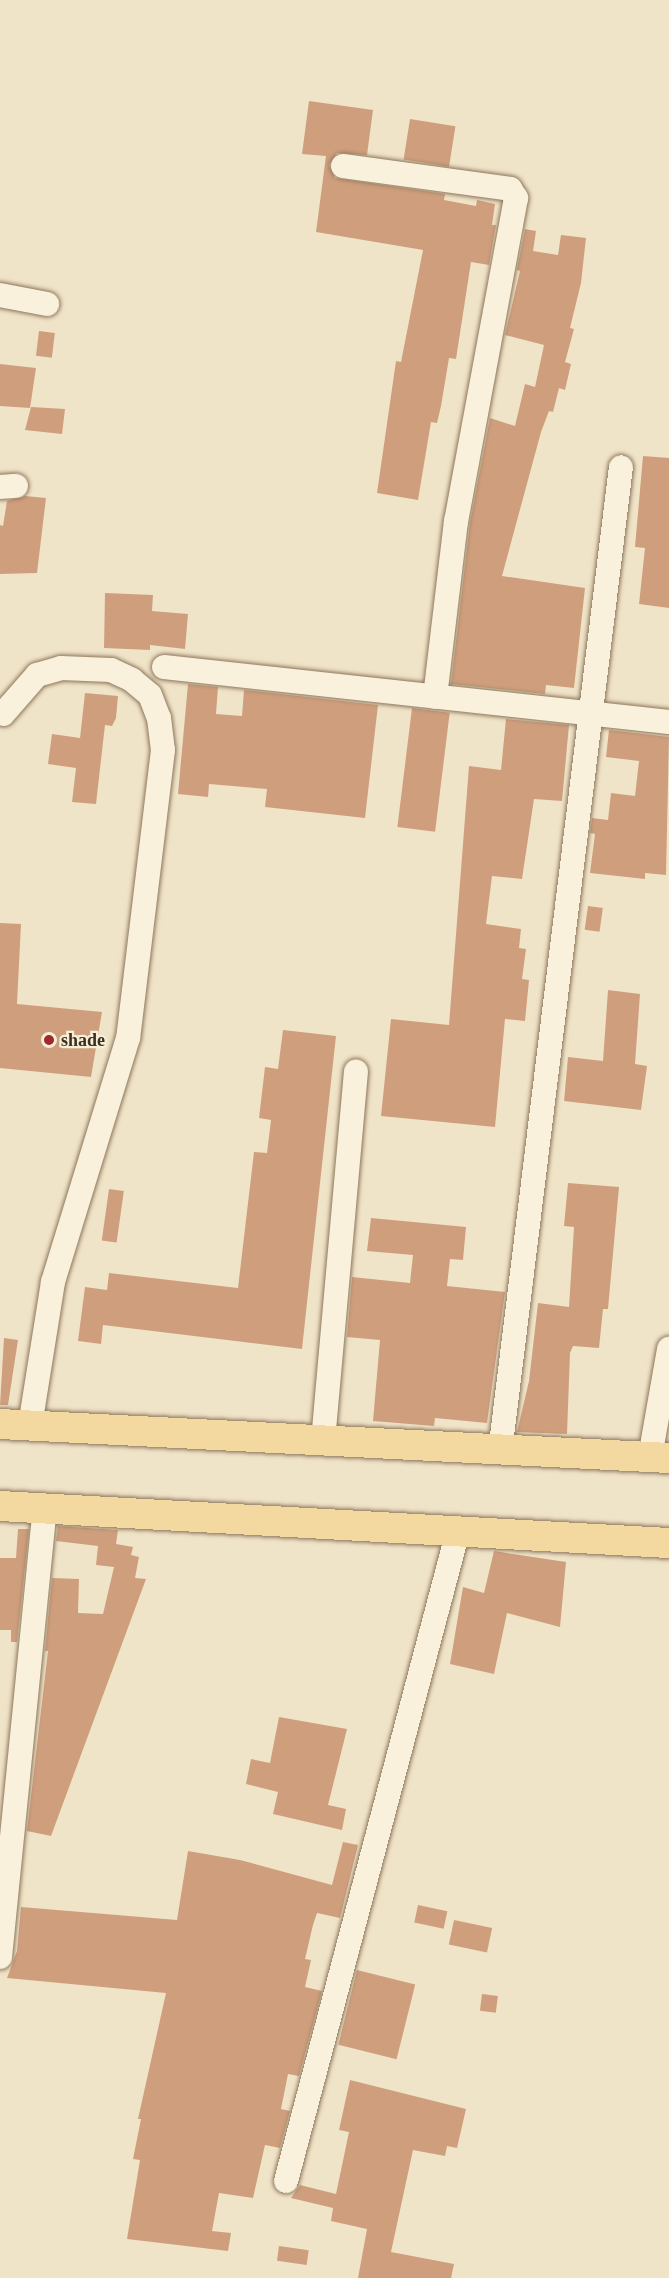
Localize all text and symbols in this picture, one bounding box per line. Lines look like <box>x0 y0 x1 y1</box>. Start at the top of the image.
place label: shade <box>61 1029 115 1051</box>
marker: shade <box>42 1033 56 1047</box>

